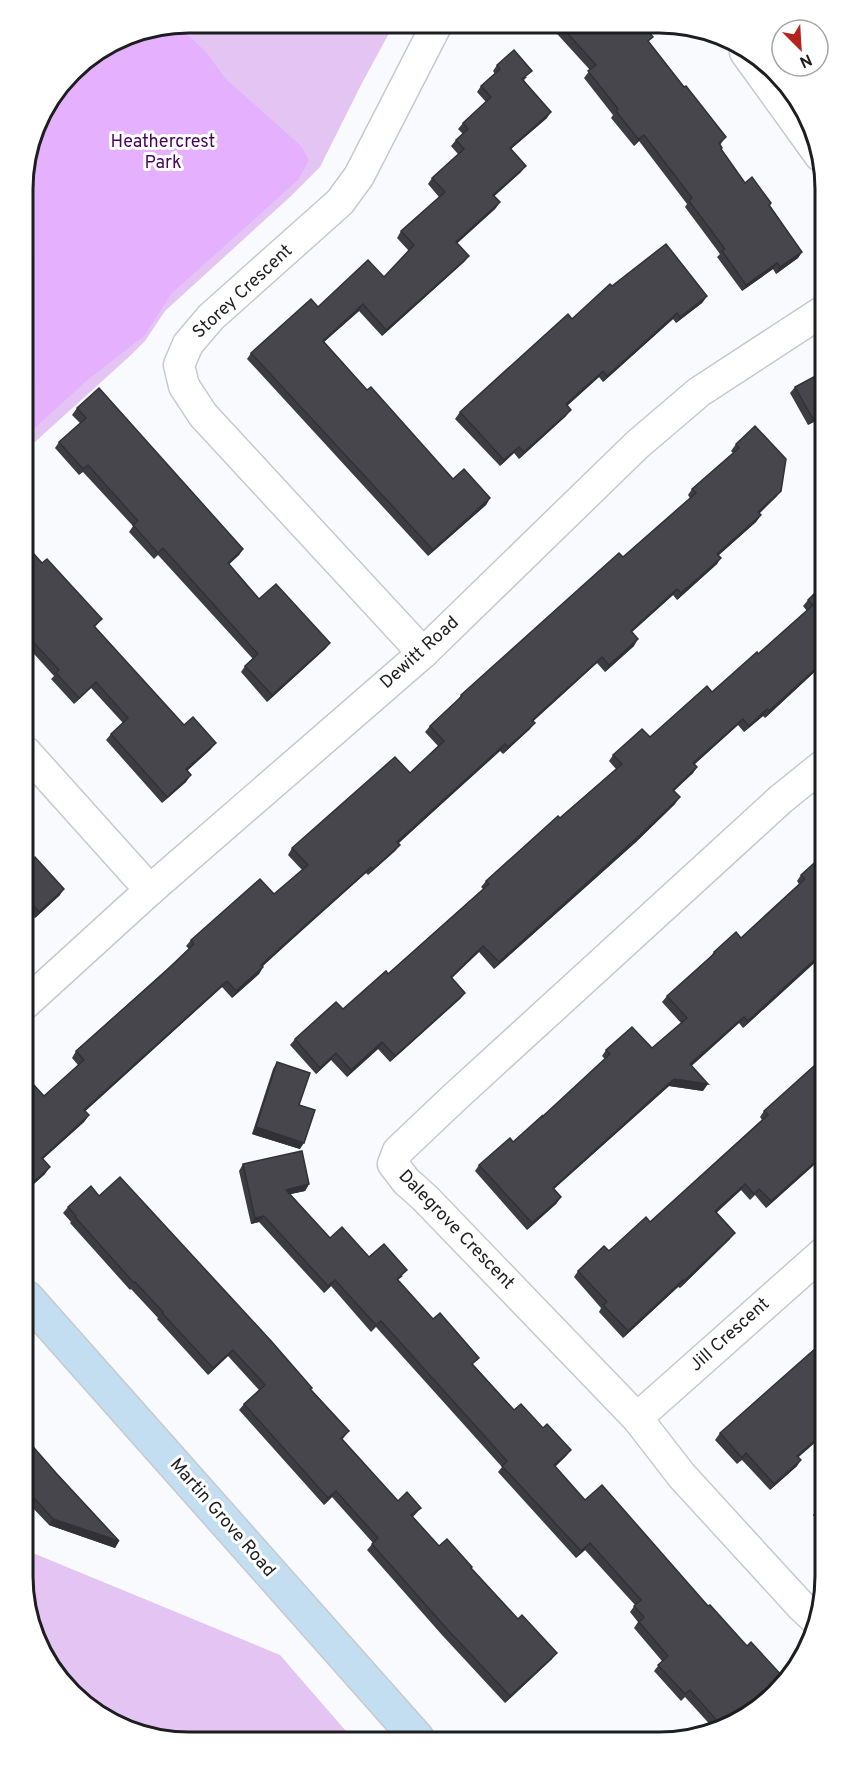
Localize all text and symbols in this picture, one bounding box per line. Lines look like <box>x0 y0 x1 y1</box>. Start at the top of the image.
north arrow <box>770 18 830 78</box>
text: N <box>796 48 815 71</box>
park label: Heathercrest Park <box>111 131 215 175</box>
street label: Storey Crescent <box>188 240 298 344</box>
street label: Dewitt Road <box>376 612 464 694</box>
street label: Dalegrove Crescent <box>393 1165 519 1295</box>
street label: Jill Crescent <box>685 1293 775 1377</box>
street label: Martin Grove Road <box>164 1454 280 1582</box>

